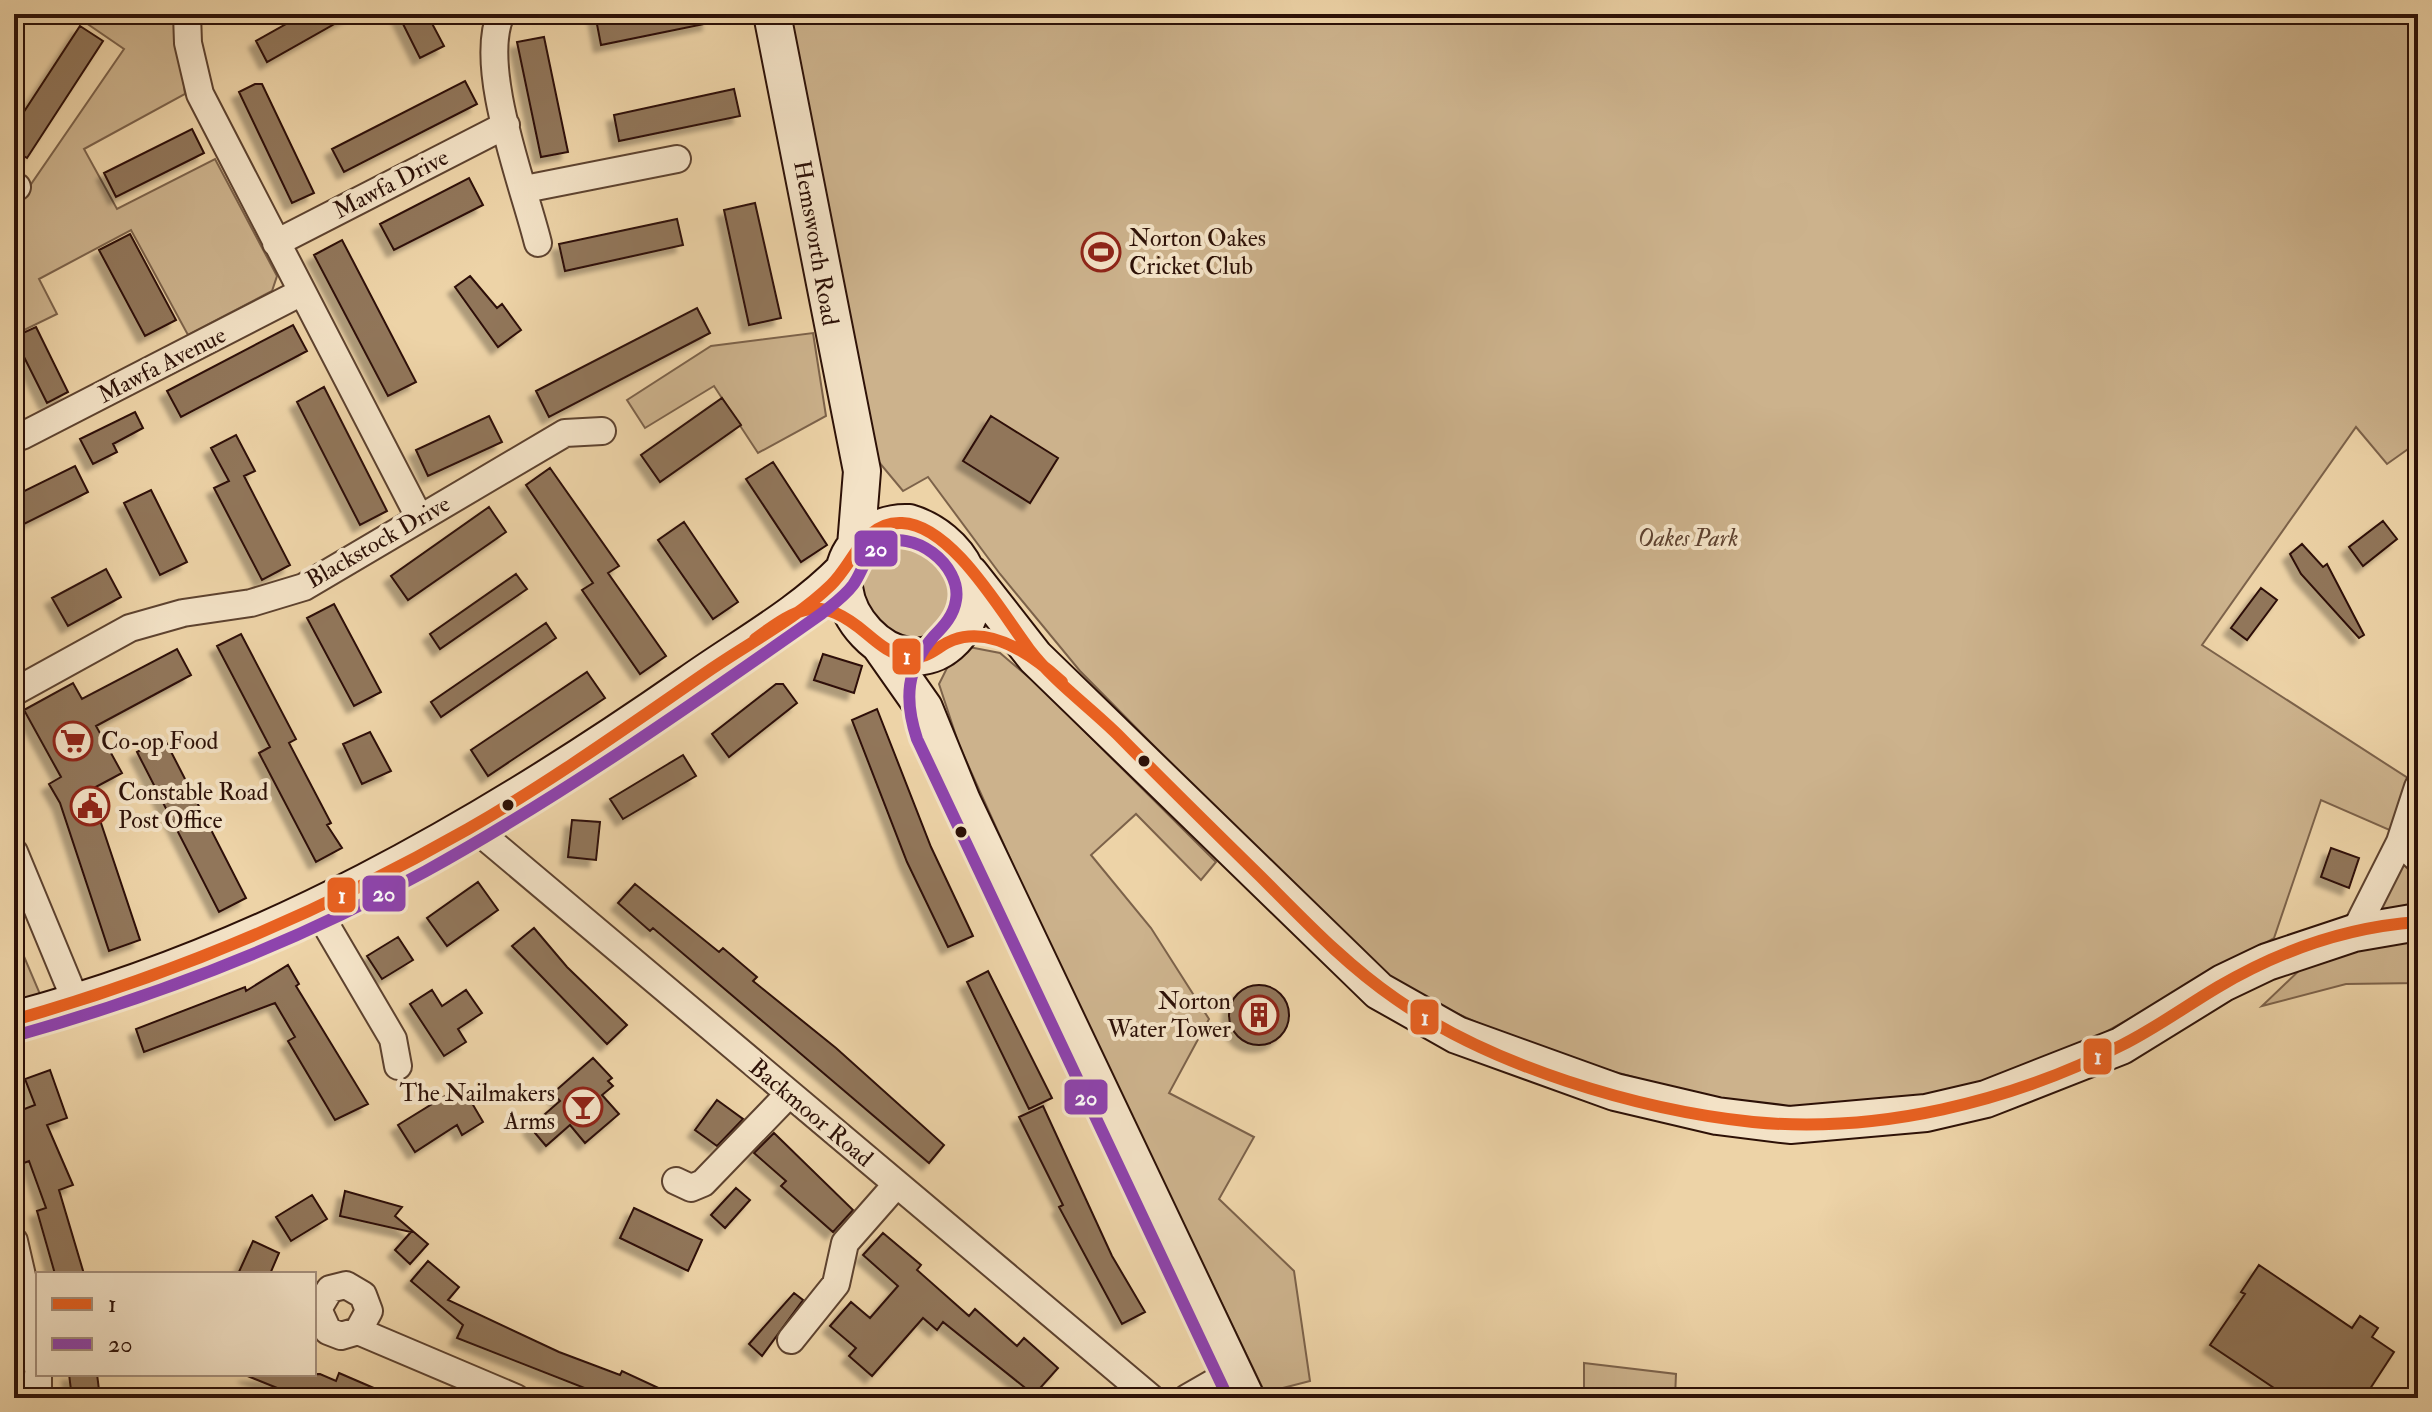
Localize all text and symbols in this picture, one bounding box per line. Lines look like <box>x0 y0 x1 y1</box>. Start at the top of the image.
street label: Mawfa Drive <box>328 142 454 226</box>
street label: Hemsworth Road <box>786 158 846 328</box>
place label: Norton Oakes Cricket Club <box>1129 223 1266 282</box>
sports icon: Norton Oakes Cricket Club <box>1080 231 1122 273</box>
street label: Mawfa Avenue <box>93 319 231 411</box>
street label: Blackstock Drive <box>300 488 456 596</box>
park label: Oakes Park <box>1637 523 1739 554</box>
line badge: 20 <box>853 529 899 568</box>
text: 20 <box>865 535 887 563</box>
line badge: 1 <box>891 637 922 676</box>
text: 1 <box>903 643 911 671</box>
supermarket icon: Co-op Food <box>52 720 94 762</box>
place label: Co-op Food <box>101 726 219 757</box>
unlabelled marker <box>1136 753 1152 769</box>
place label: Constable Road Post Office <box>118 777 269 836</box>
public building icon: Constable Road Post Office <box>69 785 111 827</box>
unlabelled marker <box>500 797 516 813</box>
unlabelled marker <box>953 824 969 840</box>
line badge: 20 <box>361 874 407 913</box>
line badge: 1 <box>326 876 357 914</box>
text: 20 <box>373 880 395 908</box>
text: 1 <box>338 882 346 910</box>
place label: Norton Water Tower <box>1106 986 1231 1045</box>
building icon: Norton Water Tower <box>1238 994 1280 1036</box>
line badge: 1 <box>1409 998 1440 1036</box>
text: 1 <box>1421 1004 1429 1032</box>
line badge: 1 <box>2082 1037 2113 1076</box>
text: 1 <box>2094 1043 2102 1071</box>
street label: Backmoor Road <box>743 1052 880 1174</box>
place label: The Nailmakers Arms <box>399 1078 555 1137</box>
line badge: 20 <box>1063 1078 1109 1116</box>
text: 20 <box>1075 1084 1097 1112</box>
bar icon: The Nailmakers Arms <box>562 1086 604 1128</box>
legend <box>36 1272 316 1376</box>
text: 1 <box>108 1289 117 1320</box>
text: 20 <box>108 1329 132 1360</box>

